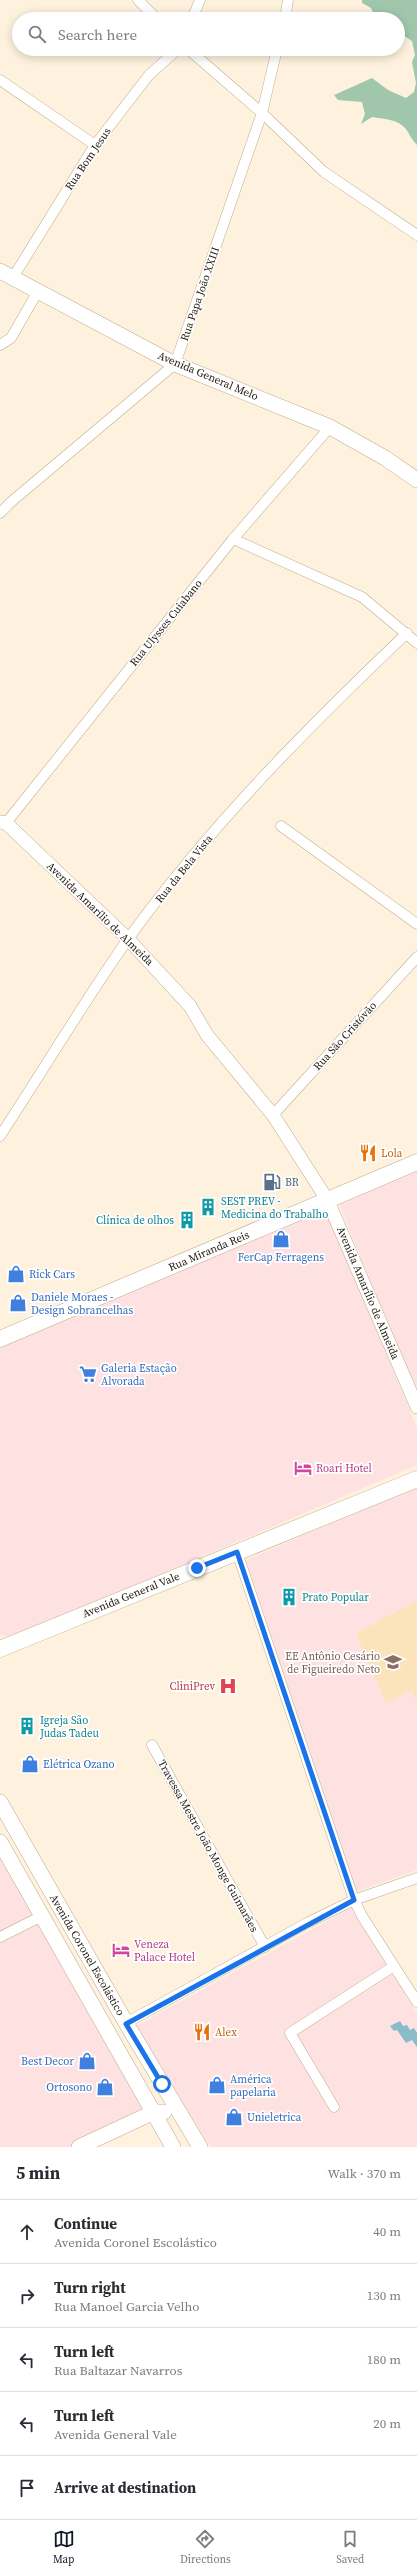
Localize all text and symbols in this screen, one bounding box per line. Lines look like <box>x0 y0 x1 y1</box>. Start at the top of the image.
search box <box>12 12 405 56</box>
icon: search <box>26 23 48 45</box>
text: Search here <box>58 24 137 45</box>
street label: Rua Bom Jesus <box>62 125 115 193</box>
street label: Rua Papa João XXIII <box>177 245 223 343</box>
street label: Avenida General Melo <box>155 348 261 404</box>
street label: Rua Ulysses Cuiabano <box>126 577 206 669</box>
street label: Rua da Bela Vista <box>152 831 216 906</box>
street label: Avenida Amarílio de Almeida <box>43 859 157 969</box>
street label: Rua São Cristóvão <box>310 998 380 1074</box>
restaurant icon: Lola <box>358 1143 378 1163</box>
place label: Lola <box>381 1146 403 1161</box>
fuel station icon: BR <box>262 1172 282 1192</box>
place label: BR <box>285 1175 299 1190</box>
place label: SEST PREV - Medicina do Trabalho <box>221 1194 328 1222</box>
building icon: SEST PREV - Medicina do Trabalho <box>198 1197 218 1217</box>
building icon: Clínica de olhos <box>177 1210 197 1230</box>
place label: Clínica de olhos <box>96 1213 174 1228</box>
street label: Avenida Amarílio de Almeida <box>333 1224 403 1362</box>
street label: Rua Miranda Reis <box>166 1227 252 1275</box>
shop icon: FerCap Ferragens <box>271 1229 291 1249</box>
place label: FerCap Ferragens <box>238 1250 324 1265</box>
shop icon: Rick Cars <box>6 1264 26 1284</box>
place label: Rick Cars <box>29 1267 75 1282</box>
place label: Daniele Moraes - Design Sobrancelhas <box>31 1290 133 1318</box>
shop icon: Daniele Moraes - Design Sobrancelhas <box>8 1293 28 1313</box>
place label: Galeria Estação Alvorada <box>101 1361 177 1389</box>
supermarket icon: Galeria Estação Alvorada <box>78 1364 98 1384</box>
hotel icon: Roari Hotel <box>293 1458 313 1478</box>
place label: Roari Hotel <box>316 1461 372 1476</box>
route end <box>188 1559 206 1577</box>
street label: Avenida General Vale <box>80 1568 182 1621</box>
building icon: Prato Popular <box>279 1587 299 1607</box>
place label: Prato Popular <box>302 1590 369 1605</box>
place label: EE Antônio Cesário de Figueiredo Neto <box>285 1649 380 1677</box>
school or university icon: EE Antônio Cesário de Figueiredo Neto <box>383 1652 403 1672</box>
hospital icon: CliniPrev <box>218 1676 238 1696</box>
place label: CliniPrev <box>170 1679 215 1694</box>
place label: Igreja São Judas Tadeu <box>39 1713 100 1741</box>
building icon: Igreja São Judas Tadeu <box>17 1716 37 1736</box>
shop icon: Elétrica Ozano <box>20 1754 40 1774</box>
place label: Elétrica Ozano <box>43 1757 115 1772</box>
street label: Travessa Mestre João Monge Guimarães <box>154 1757 262 1935</box>
street label: Avenida Coronel Escolástico <box>46 1892 128 2018</box>
place label: Veneza Palace Hotel <box>134 1937 195 1965</box>
hotel icon: Veneza Palace Hotel <box>111 1940 131 1960</box>
restaurant icon: Alex <box>192 2022 212 2042</box>
place label: Alex <box>215 2025 237 2040</box>
shop icon: Best Decor <box>77 2051 97 2071</box>
place label: Best Decor <box>21 2054 74 2069</box>
place label: América papelaria <box>230 2072 276 2100</box>
route start <box>153 2075 171 2093</box>
shop icon: América papelaria <box>207 2075 227 2095</box>
shop icon: Ortosono <box>95 2077 115 2097</box>
place label: Ortosono <box>46 2080 92 2095</box>
shop icon: Unieletrica <box>224 2107 244 2127</box>
place label: Unieletrica <box>247 2110 302 2125</box>
text: 5 min <box>16 2161 60 2185</box>
text: Walk · 370 m <box>328 2165 401 2182</box>
text: Continue <box>54 2213 117 2234</box>
icon: ahead <box>16 2221 38 2243</box>
text: 40 m <box>373 2223 401 2240</box>
text: Avenida Coronel Escolástico <box>54 2234 217 2251</box>
text: Turn right <box>54 2277 126 2298</box>
icon: right <box>16 2285 38 2307</box>
text: 130 m <box>367 2287 401 2304</box>
text: Rua Manoel Garcia Velho <box>54 2298 199 2315</box>
text: Turn left <box>54 2341 114 2362</box>
icon: left <box>16 2349 38 2371</box>
text: 180 m <box>367 2351 401 2368</box>
text: Rua Baltazar Navarros <box>54 2362 182 2379</box>
text: Turn left <box>54 2405 114 2426</box>
icon: left <box>16 2413 38 2435</box>
text: 20 m <box>373 2415 401 2432</box>
text: Avenida General Vale <box>54 2426 177 2443</box>
icon: arrive <box>16 2477 38 2499</box>
text: Arrive at destination <box>54 2477 196 2498</box>
tab: Map <box>53 2528 75 2567</box>
tab: Directions <box>180 2528 231 2567</box>
tab: Saved <box>336 2528 364 2567</box>

